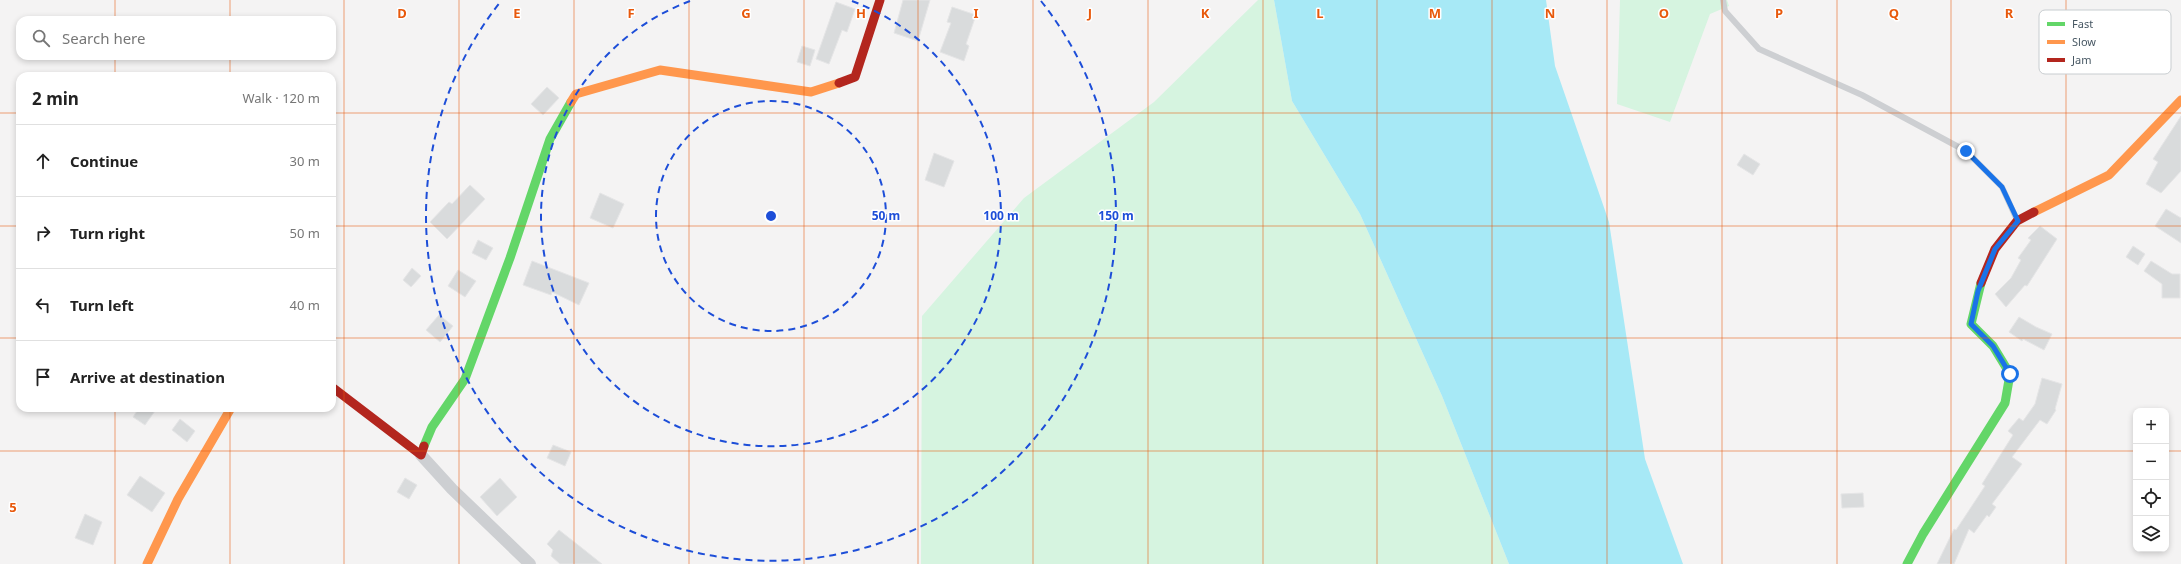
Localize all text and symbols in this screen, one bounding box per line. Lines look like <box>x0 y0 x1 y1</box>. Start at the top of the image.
text: D <box>397 4 407 22</box>
text: E <box>513 4 521 22</box>
text: F <box>627 4 635 22</box>
text: G <box>741 4 751 22</box>
text: H <box>856 4 866 22</box>
text: I <box>973 4 979 22</box>
text: J <box>1087 4 1092 22</box>
text: K <box>1201 4 1210 22</box>
text: L <box>1316 4 1324 22</box>
text: M <box>1429 4 1441 22</box>
text: N <box>1545 4 1555 22</box>
text: O <box>1659 4 1669 22</box>
text: P <box>1775 4 1783 22</box>
text: Q <box>1889 4 1899 22</box>
text: R <box>2005 4 2014 22</box>
legend <box>2039 10 2171 74</box>
search box <box>16 16 336 60</box>
text: Fast <box>2072 16 2093 31</box>
icon: search <box>30 27 52 49</box>
text: Search here <box>62 28 145 48</box>
text: Slow <box>2072 34 2096 49</box>
text: Jam <box>2071 52 2091 67</box>
text: 2 min <box>32 87 79 110</box>
text: Walk · 120 m <box>242 89 320 107</box>
route end <box>1957 142 1975 160</box>
icon: ahead <box>32 150 54 172</box>
text: Continue <box>70 151 138 171</box>
text: 30 m <box>290 152 320 170</box>
text: 50 m <box>872 207 900 224</box>
text: 100 m <box>983 207 1019 224</box>
text: 150 m <box>1098 207 1134 224</box>
centre of rings <box>764 209 778 223</box>
icon: right <box>32 222 54 244</box>
text: Turn right <box>70 223 145 243</box>
text: 50 m <box>290 224 320 242</box>
icon: left <box>32 294 54 316</box>
text: Turn left <box>70 295 134 315</box>
text: 40 m <box>290 296 320 314</box>
route start <box>2001 365 2019 383</box>
icon: arrive <box>32 366 54 388</box>
text: Arrive at destination <box>70 367 225 387</box>
map controls <box>2133 408 2169 552</box>
button: + <box>2133 408 2169 444</box>
button: − <box>2133 444 2169 480</box>
button: locate <box>2133 480 2169 516</box>
text: 5 <box>9 498 17 516</box>
button: layers <box>2133 516 2169 552</box>

